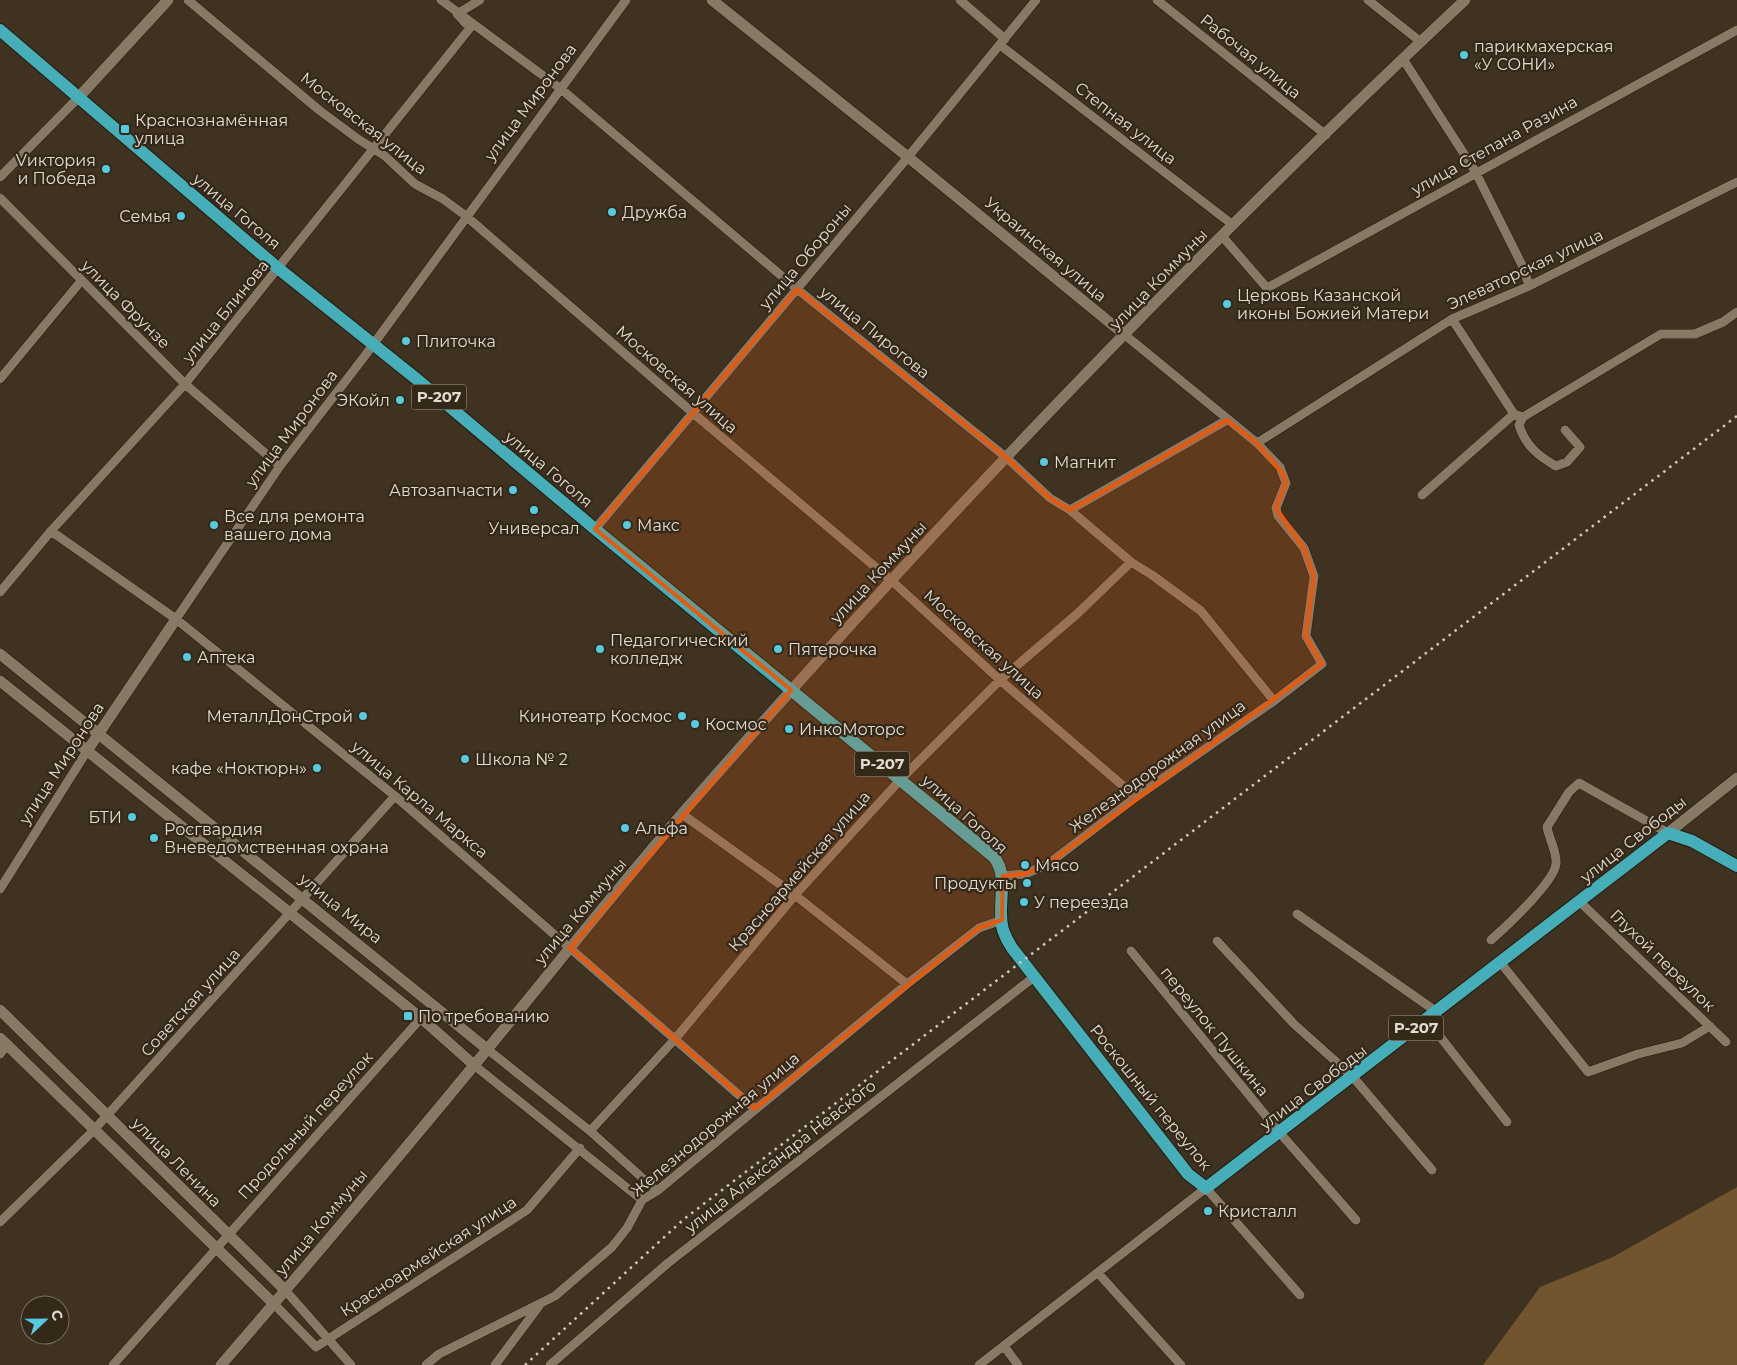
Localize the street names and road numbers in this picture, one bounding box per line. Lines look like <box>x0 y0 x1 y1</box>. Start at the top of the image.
street label: Рабочая улица <box>1197 10 1305 103</box>
street label: улица Миронова <box>480 40 581 165</box>
street label: Московская улица <box>297 68 431 179</box>
street label: Степная улица <box>1071 78 1180 169</box>
street label: улица Степана Разина <box>1407 92 1581 200</box>
street label: улица Гоголя <box>188 169 284 254</box>
street label: Украинская улица <box>981 193 1110 306</box>
street label: улица Обороны <box>755 199 855 314</box>
street label: улица Коммуны <box>1105 225 1211 334</box>
street label: Элеваторская улица <box>1444 225 1606 314</box>
street label: улица Фрунзе <box>77 255 174 353</box>
street label: улица Блинова <box>178 256 273 367</box>
street label: улица Пирогова <box>815 282 933 383</box>
street label: Московская улица <box>612 321 741 437</box>
street label: улица Миронова <box>241 366 342 491</box>
road number: Р-207 <box>412 384 466 410</box>
street label: улица Гоголя <box>500 427 596 512</box>
street label: улица Коммуны <box>826 517 931 628</box>
street label: Московская улица <box>920 586 1048 703</box>
street label: Железнодорожная улица <box>1065 696 1249 837</box>
street label: улица Миронова <box>14 699 108 829</box>
street label: улица Карла Маркса <box>347 736 492 862</box>
road number: Р-207 <box>854 752 910 776</box>
street label: улица Гоголя <box>917 770 1011 858</box>
street label: Красноармейская улица <box>725 787 874 955</box>
street label: улица Свободы <box>1576 792 1690 887</box>
street label: улица Коммуны <box>530 854 630 969</box>
street label: улица Мира <box>295 869 386 947</box>
street label: Глухой переулок <box>1606 905 1720 1016</box>
street label: Советская улица <box>137 944 244 1060</box>
street label: переулок Пушкина <box>1157 963 1273 1100</box>
road number: Р-207 <box>1388 1016 1444 1040</box>
street label: Роскошный переулок <box>1086 1020 1216 1175</box>
street label: улица Свободы <box>1255 1041 1371 1134</box>
street label: Продольный переулок <box>234 1047 377 1203</box>
street label: Железнодорожная улица <box>627 1048 803 1200</box>
street label: улица Александра Невского <box>680 1076 880 1238</box>
street label: улица Ленина <box>127 1113 225 1211</box>
street label: улица Коммуны <box>271 1165 371 1280</box>
street label: Красноармейская улица <box>337 1192 520 1321</box>

